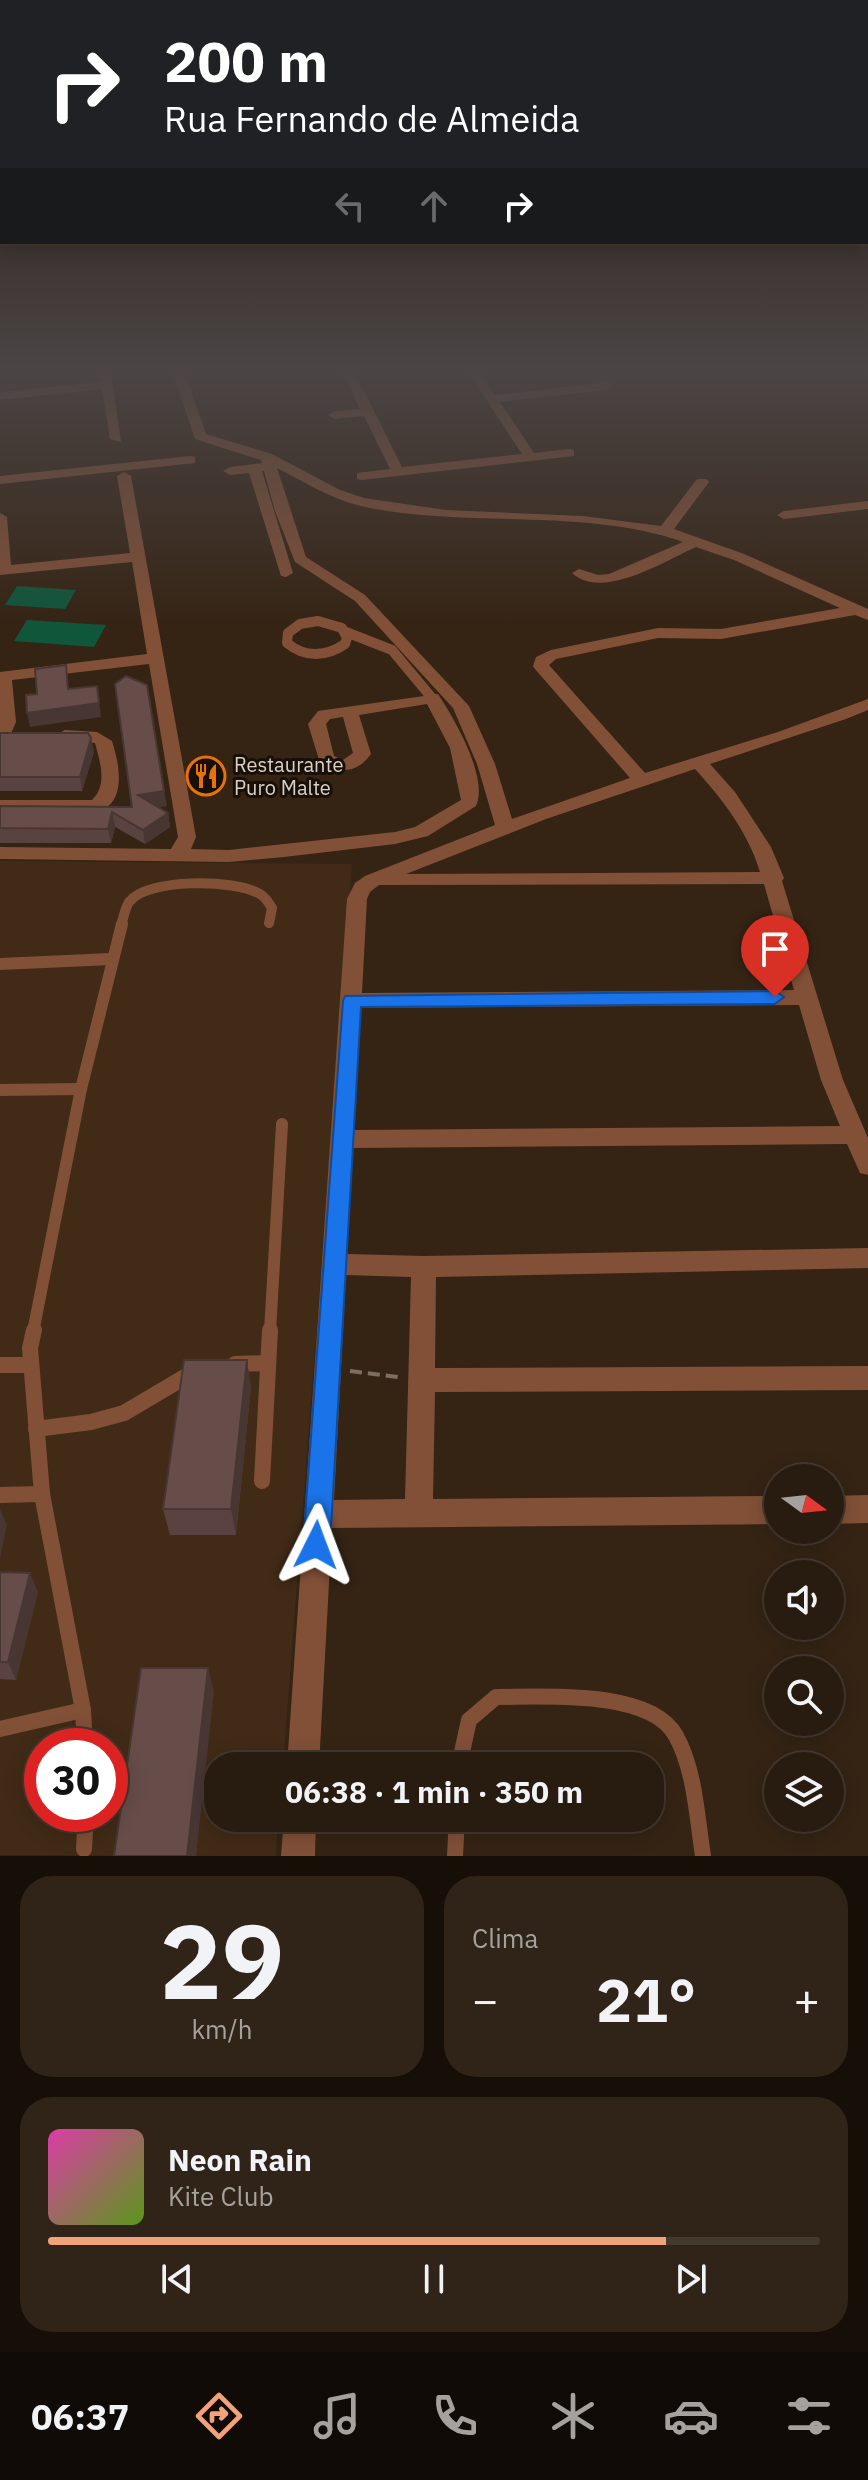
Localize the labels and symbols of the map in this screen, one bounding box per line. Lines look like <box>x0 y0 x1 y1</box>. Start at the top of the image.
place label: Restaurante Puro Malte <box>234 751 343 801</box>
restaurant icon: Restaurante Puro Malte <box>185 755 227 797</box>
pin <box>741 915 809 997</box>
north arrow <box>764 1464 844 1544</box>
position arrow <box>274 1503 358 1587</box>
speed limit sign: 30 <box>24 1728 128 1832</box>

